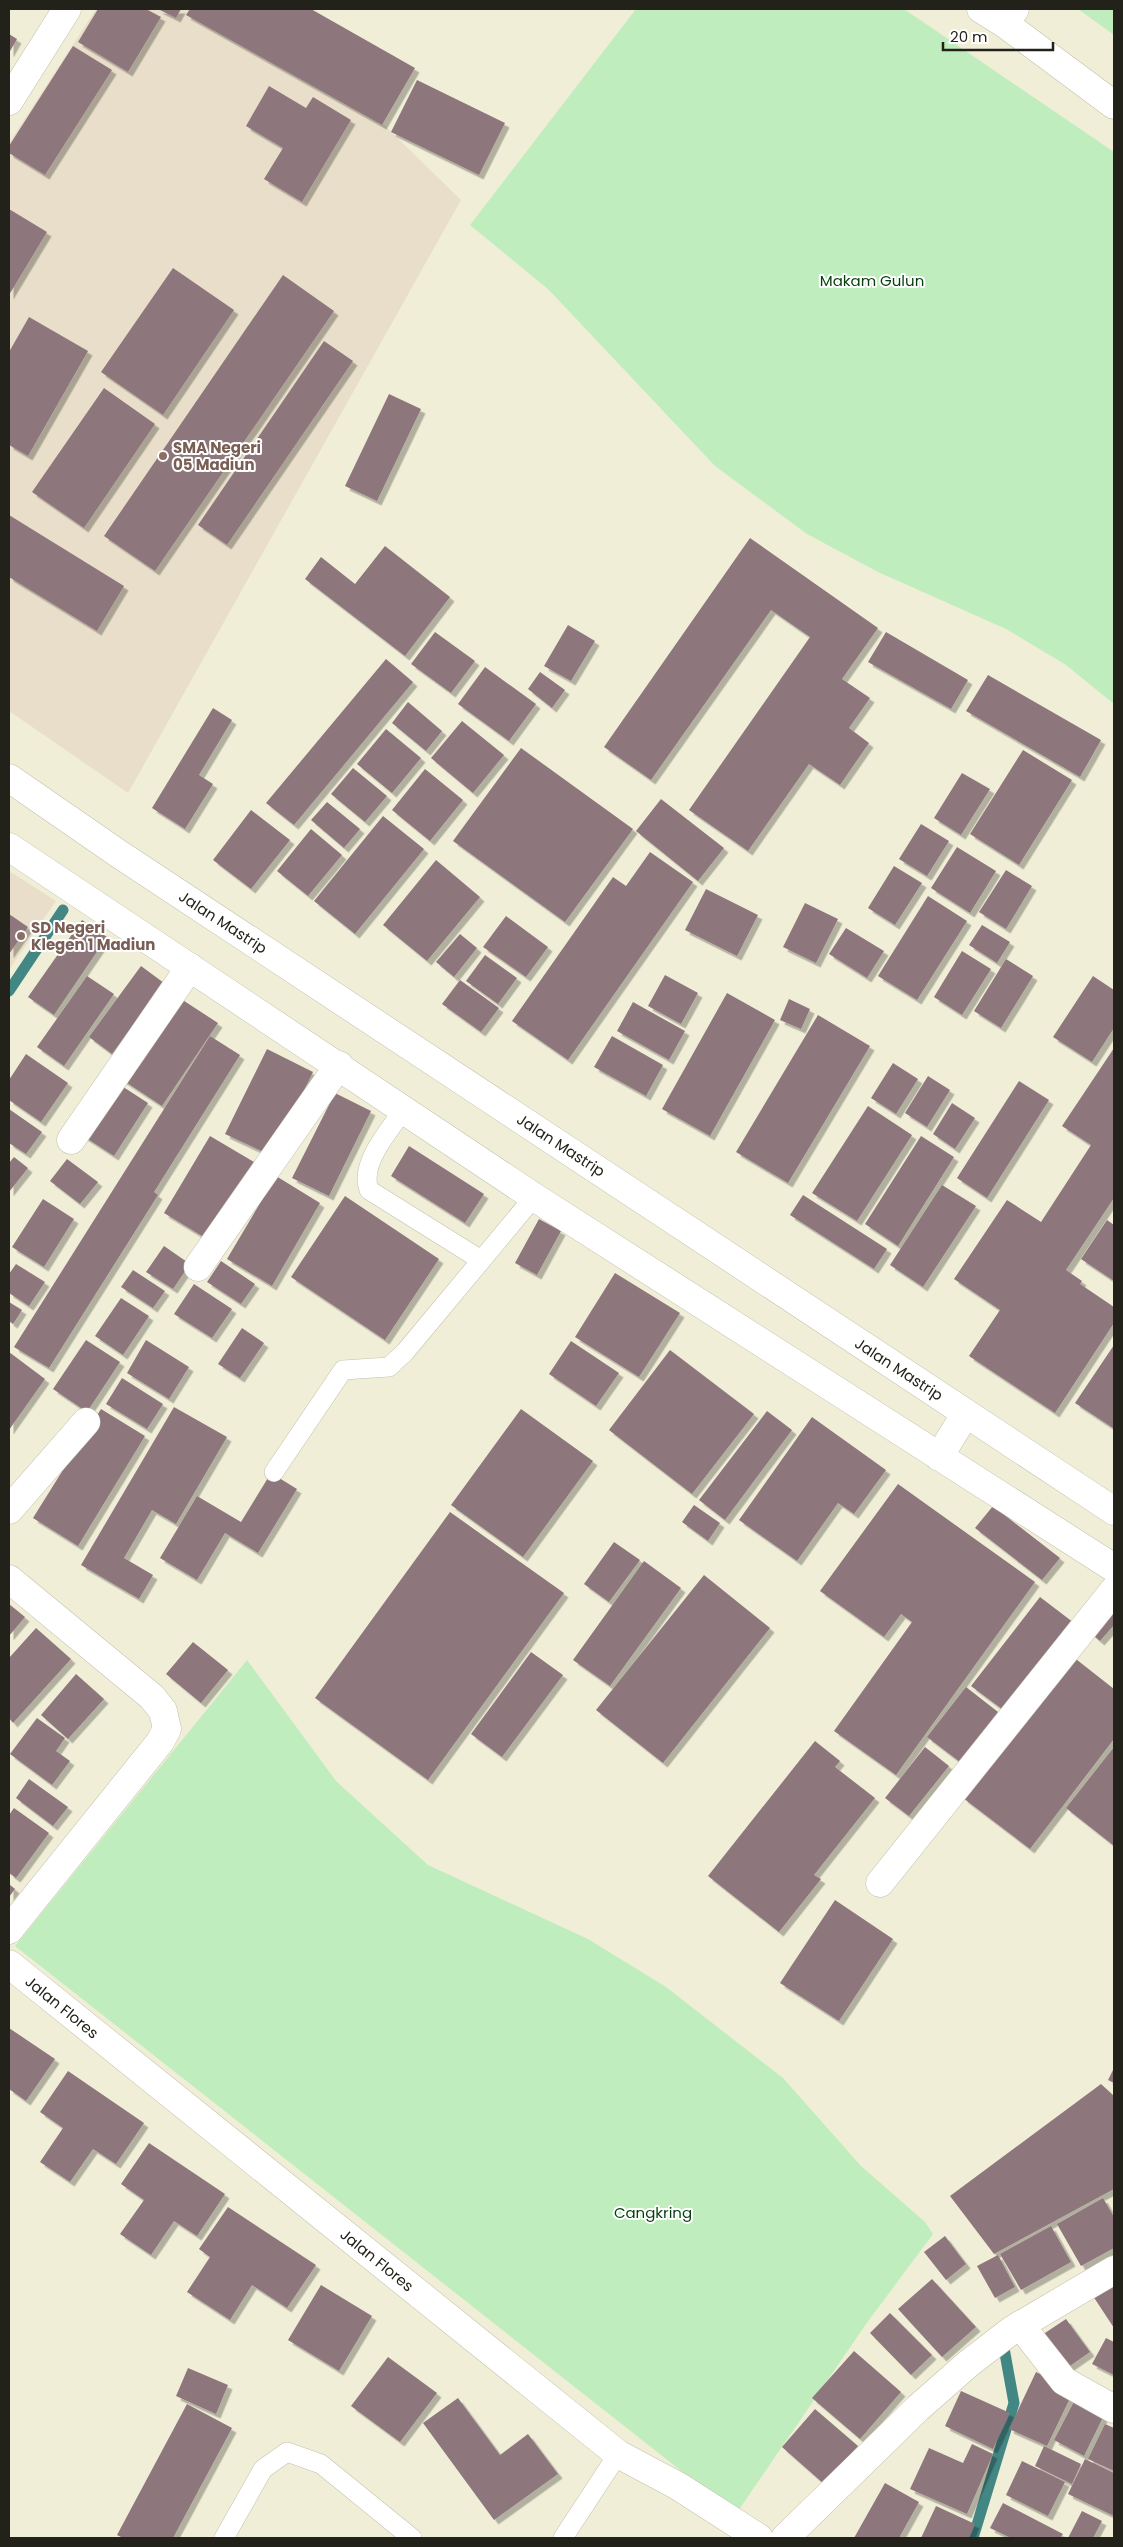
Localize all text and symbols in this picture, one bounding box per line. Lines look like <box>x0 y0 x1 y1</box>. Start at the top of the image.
scale bar <box>943 20 1053 52</box>
text: 20 m <box>950 26 988 47</box>
park label: Makam Gulun <box>820 270 924 291</box>
place label: SMA Negeri 05 Madiun <box>173 437 261 475</box>
marker: SMA Negeri 05 Madiun <box>157 450 169 462</box>
street label: Jalan Mastrip <box>175 886 271 958</box>
place label: SD Negeri Klegen 1 Madiun <box>31 917 155 955</box>
marker: SD Negeri Klegen 1 Madiun <box>15 930 27 942</box>
street label: Jalan Mastrip <box>513 1109 609 1181</box>
street label: Jalan Mastrip <box>851 1333 947 1405</box>
street label: Jalan Flores <box>21 1971 103 2043</box>
park label: Cangkring <box>614 2202 692 2223</box>
street label: Jalan Flores <box>336 2224 418 2296</box>

